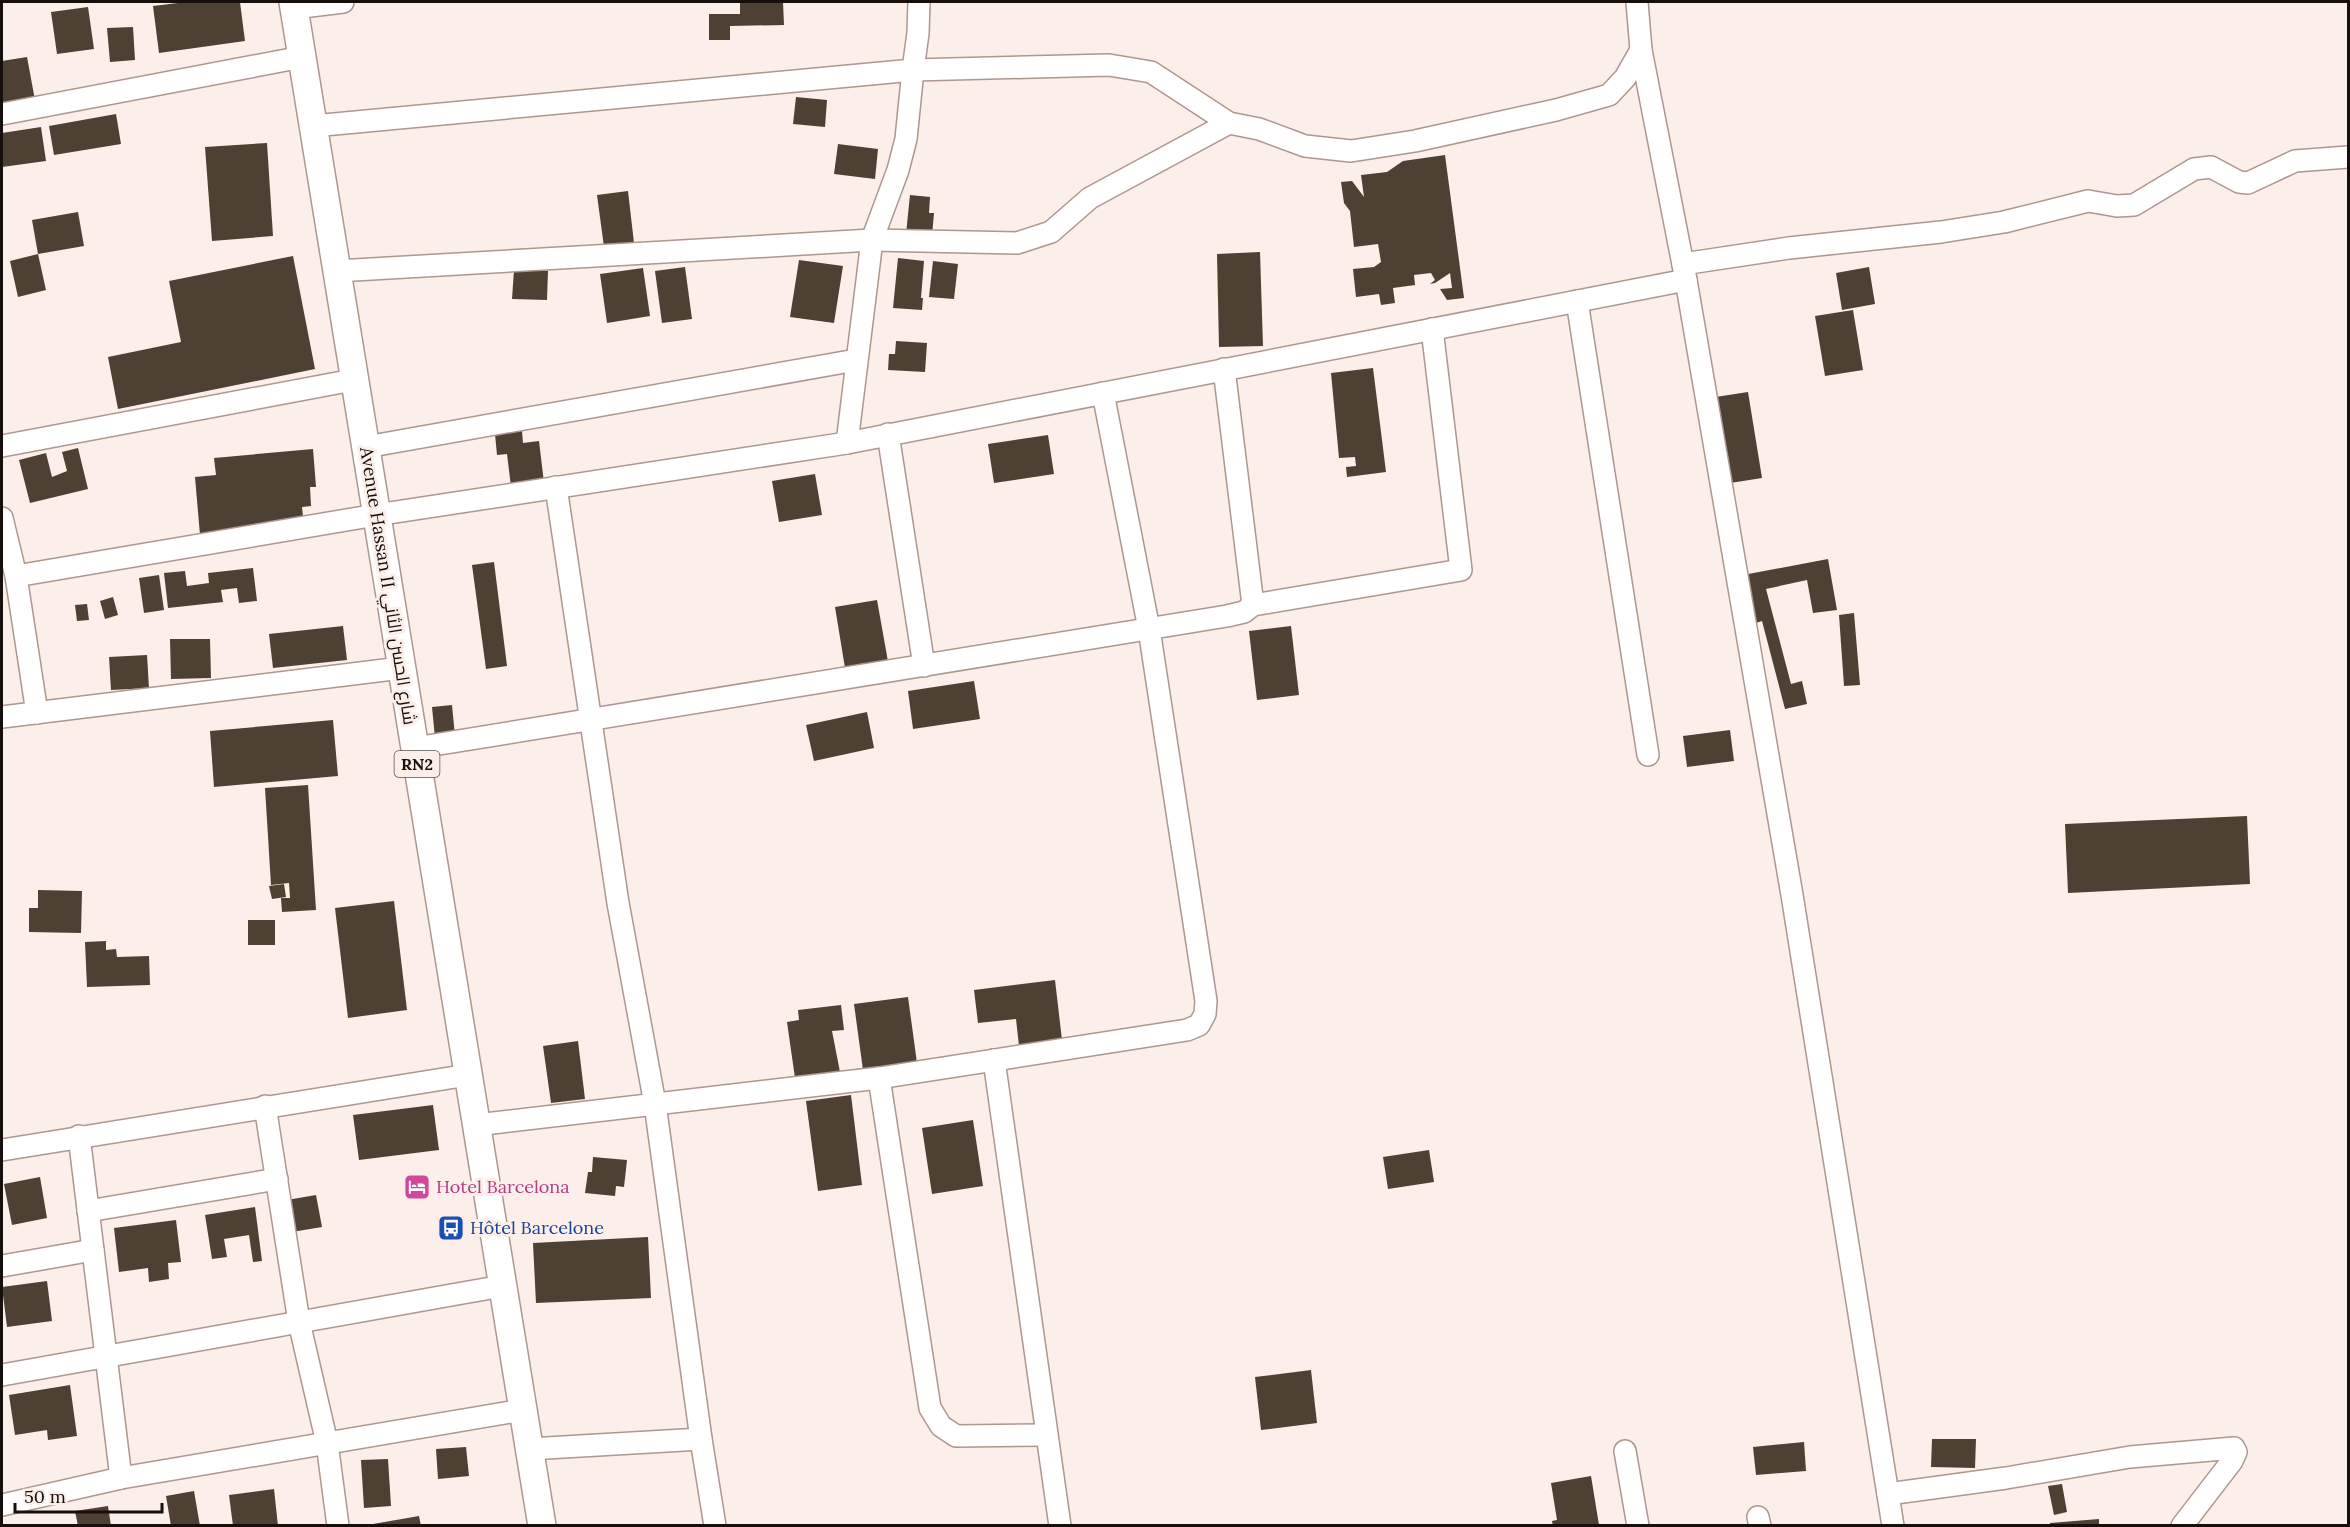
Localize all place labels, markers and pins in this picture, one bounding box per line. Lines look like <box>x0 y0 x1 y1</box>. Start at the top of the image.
hotel icon: Hotel Barcelona <box>402 1172 432 1202</box>
place label: Hotel Barcelona <box>436 1175 570 1198</box>
bus stop icon: Hôtel Barcelone <box>436 1213 466 1243</box>
place label: Hôtel Barcelone <box>470 1216 604 1239</box>

